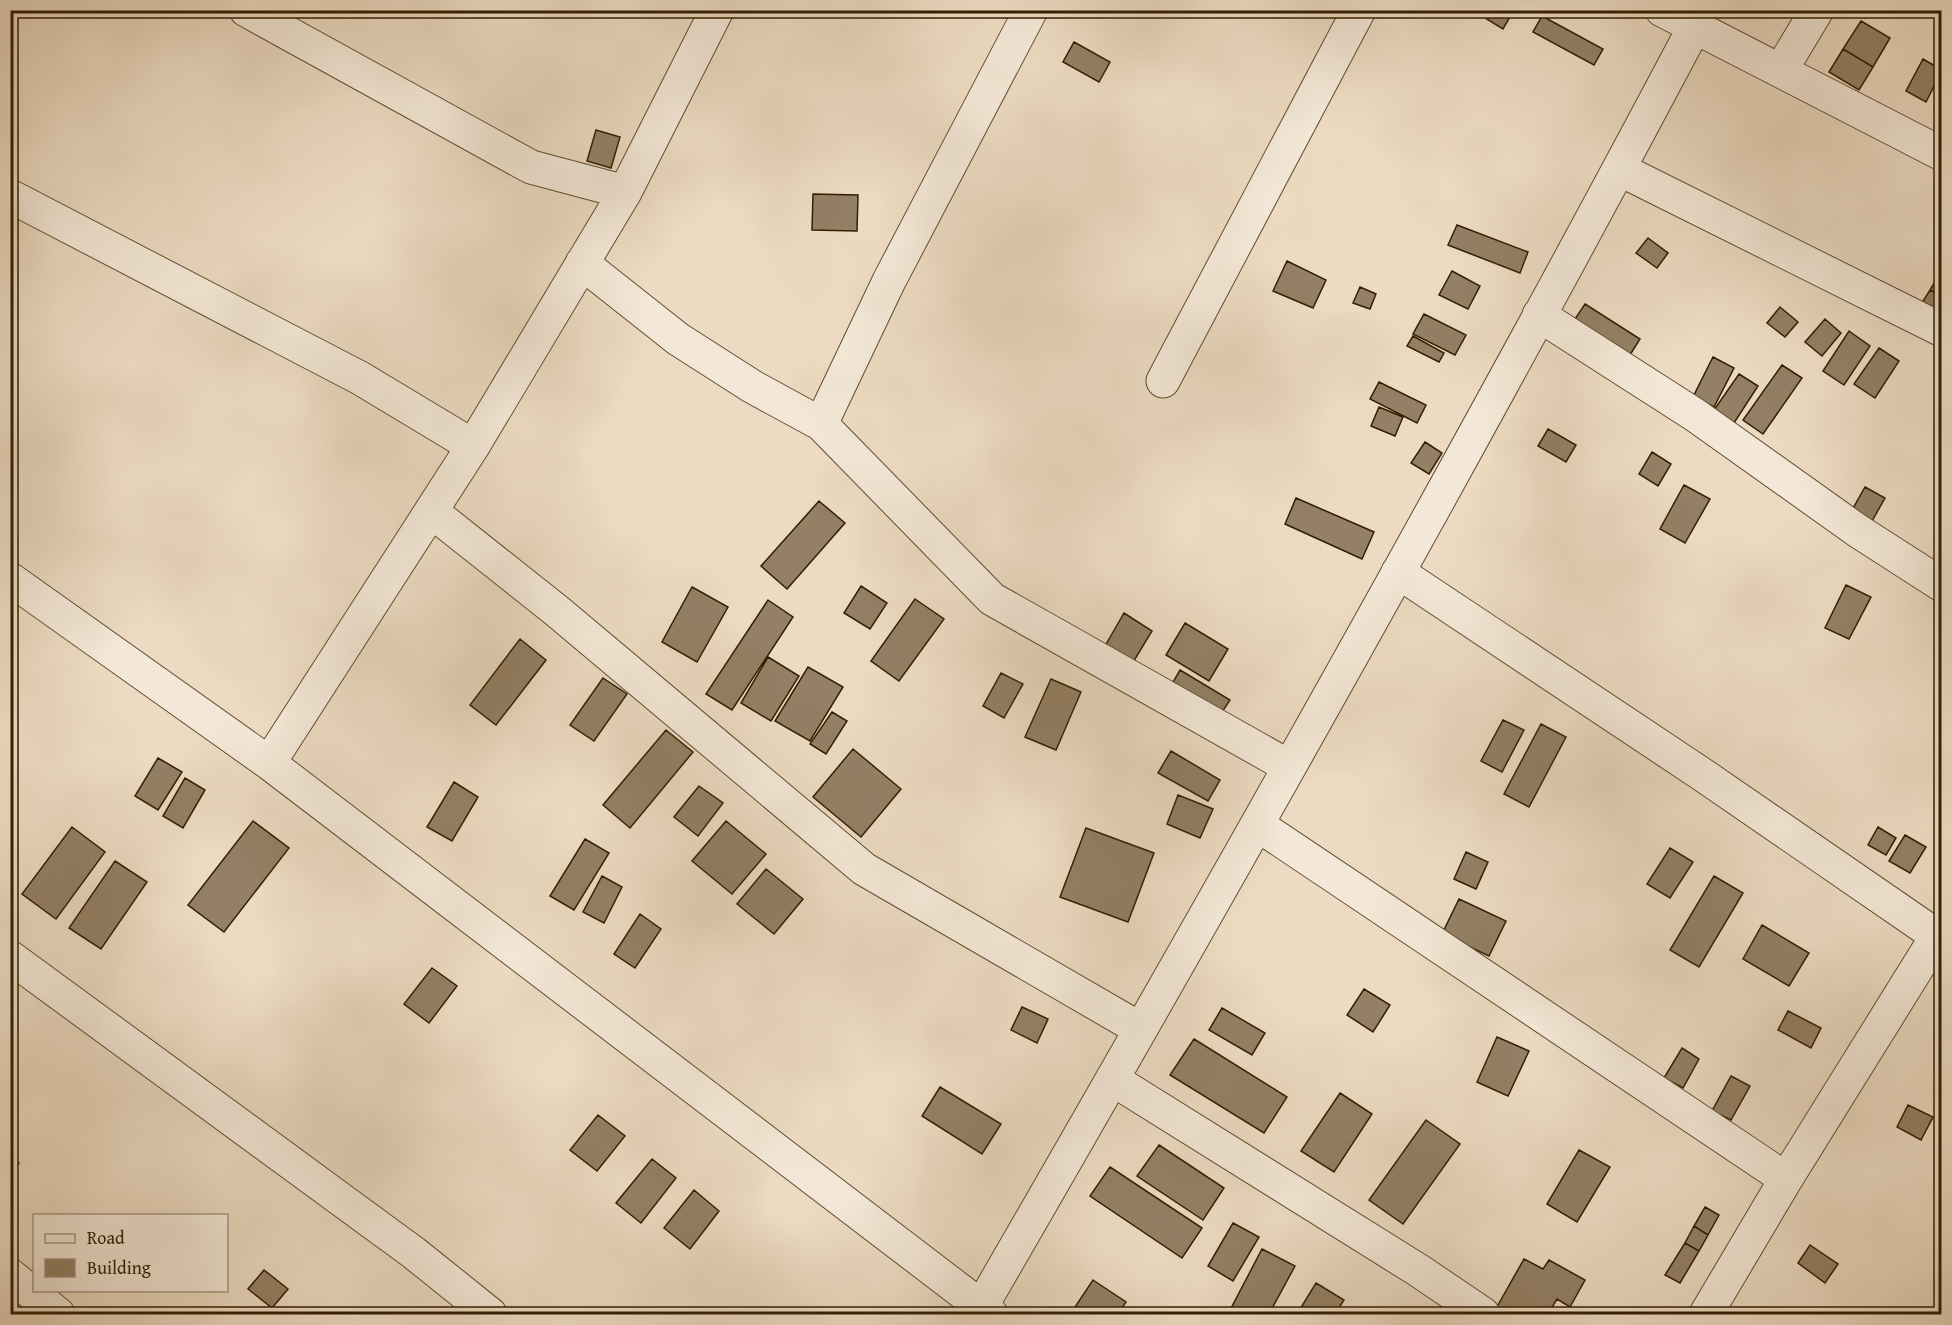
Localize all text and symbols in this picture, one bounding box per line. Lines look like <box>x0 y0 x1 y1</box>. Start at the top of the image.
legend <box>33 1214 228 1292</box>
text: Road <box>87 1224 125 1251</box>
text: Building <box>87 1254 151 1281</box>

